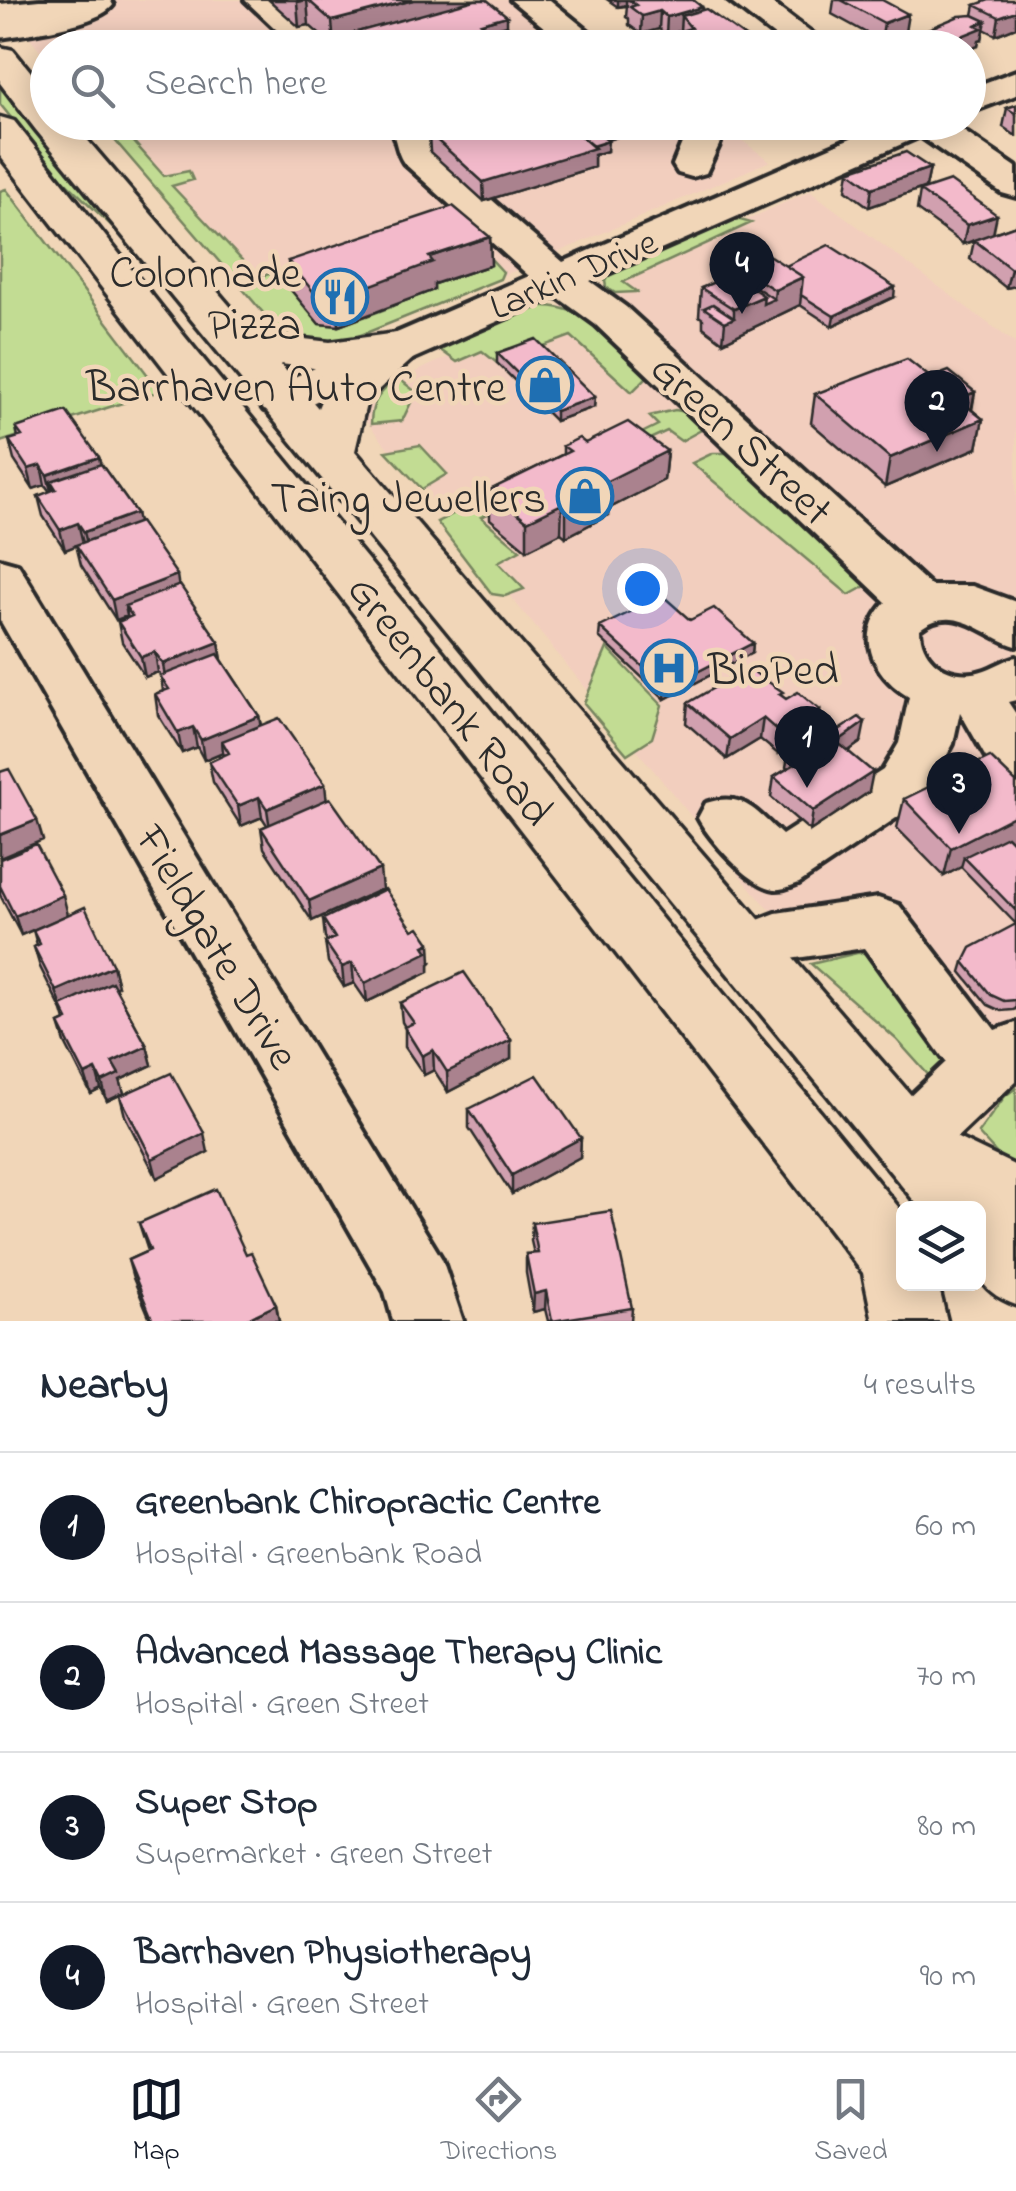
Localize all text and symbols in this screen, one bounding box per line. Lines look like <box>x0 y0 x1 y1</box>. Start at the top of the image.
search box <box>30 30 986 140</box>
text: Search here <box>145 57 327 113</box>
icon: search <box>65 58 120 113</box>
street label: Larkin Drive <box>482 216 668 337</box>
pin: 4 <box>710 232 774 314</box>
place label: Colonnade Pizza <box>109 243 302 361</box>
restaurant icon: Colonnade Pizza <box>310 267 370 327</box>
street label: Green Street <box>633 339 846 544</box>
shop icon: Barrhaven Auto Centre <box>515 355 575 415</box>
place label: Barrhaven Auto Centre <box>85 357 507 423</box>
pin: 2 <box>904 370 970 452</box>
shop icon: Taing Jewellers <box>555 466 615 526</box>
place label: Taing Jewellers <box>270 468 546 535</box>
street label: Greenbank Road <box>329 562 568 842</box>
your location <box>617 563 668 614</box>
hospital icon: BioPed <box>639 638 699 698</box>
place label: BioPed <box>707 640 839 706</box>
pin: 1 <box>774 706 840 788</box>
pin: 3 <box>926 752 992 834</box>
street label: Fieldgate Drive <box>114 813 314 1085</box>
map controls <box>896 1201 986 1291</box>
button: layers <box>896 1201 986 1291</box>
text: Nearby <box>40 1356 168 1417</box>
text: 4 results <box>864 1363 976 1410</box>
text: Greenbank Chiropractic Centre <box>135 1476 600 1532</box>
text: 1 <box>67 1504 78 1551</box>
text: 60 m <box>915 1504 976 1551</box>
text: Hospital · Greenbank Road <box>135 1532 482 1579</box>
text: Advanced Massage Therapy Clinic <box>135 1626 662 1682</box>
text: 2 <box>65 1654 80 1701</box>
text: 70 m <box>916 1654 976 1701</box>
text: Hospital · Green Street <box>135 1682 429 1729</box>
text: Super Stop <box>135 1776 318 1832</box>
text: 3 <box>66 1804 79 1851</box>
text: 80 m <box>917 1804 976 1851</box>
text: Supermarket · Green Street <box>135 1832 492 1879</box>
text: Barrhaven Physiotherapy <box>135 1926 531 1982</box>
text: 4 <box>66 1954 79 2001</box>
text: 90 m <box>920 1954 976 2001</box>
text: Hospital · Green Street <box>135 1982 429 2029</box>
tab: Map <box>129 2072 184 2173</box>
tab: Directions <box>441 2072 557 2173</box>
tab: Saved <box>814 2072 887 2173</box>

